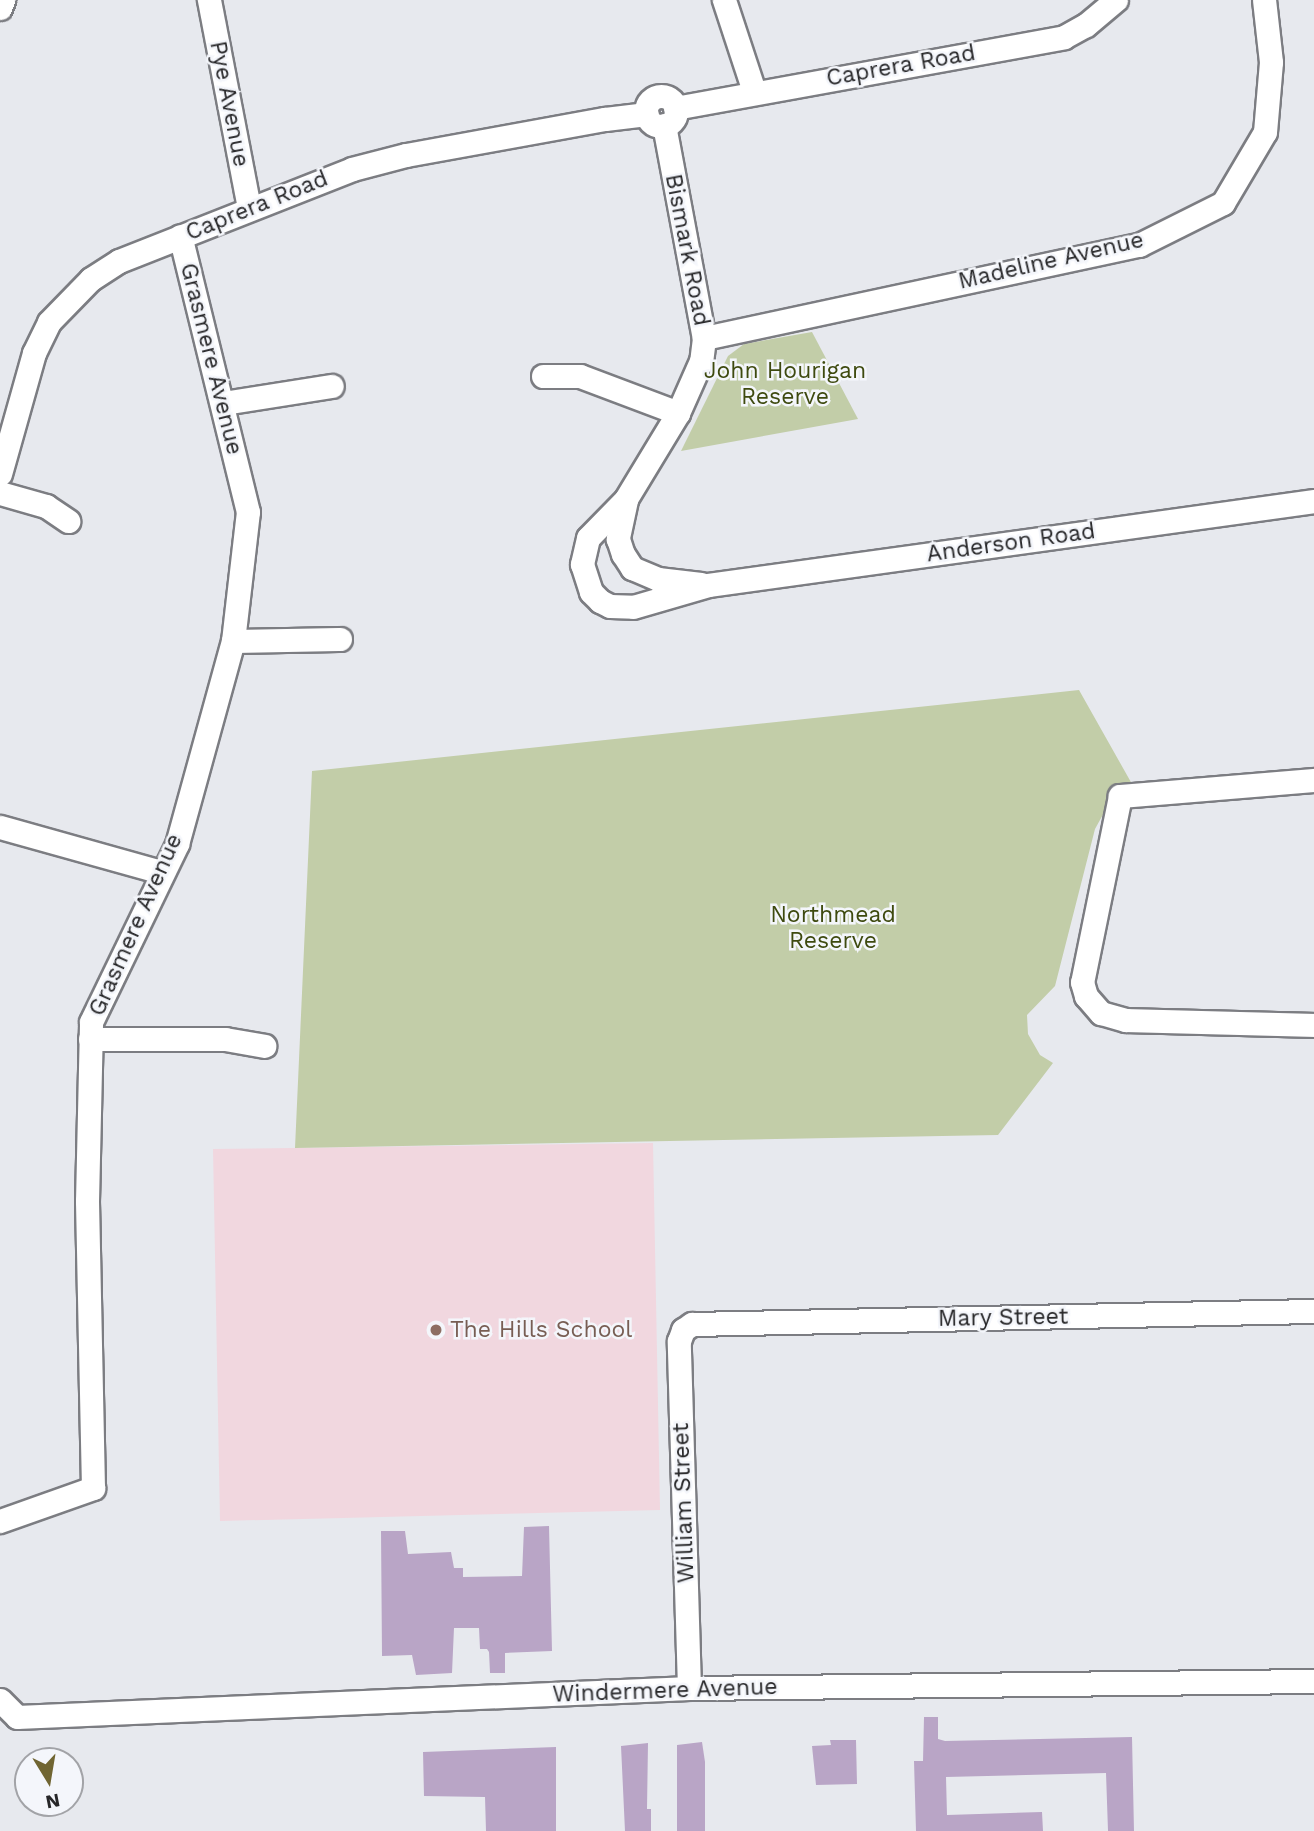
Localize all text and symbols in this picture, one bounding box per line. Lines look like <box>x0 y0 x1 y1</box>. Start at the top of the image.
street label: Pye Avenue <box>203 38 255 170</box>
street label: Caprera Road <box>824 39 978 93</box>
street label: Caprera Road <box>182 165 332 247</box>
street label: Bismark Road <box>659 171 715 329</box>
street label: Madeline Avenue <box>955 226 1147 296</box>
street label: Grasmere Avenue <box>174 260 248 458</box>
park label: John Hourigan Reserve <box>704 357 866 411</box>
street label: Anderson Road <box>925 517 1097 569</box>
street label: Grasmere Avenue <box>83 829 189 1021</box>
park label: Northmead Reserve <box>770 901 896 955</box>
street label: Mary Street <box>937 1303 1069 1333</box>
place label: The Hills School <box>450 1316 632 1344</box>
marker: The Hills School <box>428 1322 444 1338</box>
street label: William Street <box>667 1422 701 1584</box>
street label: Windermere Avenue <box>551 1673 779 1709</box>
north arrow <box>14 1747 84 1817</box>
text: N <box>44 1789 62 1814</box>

